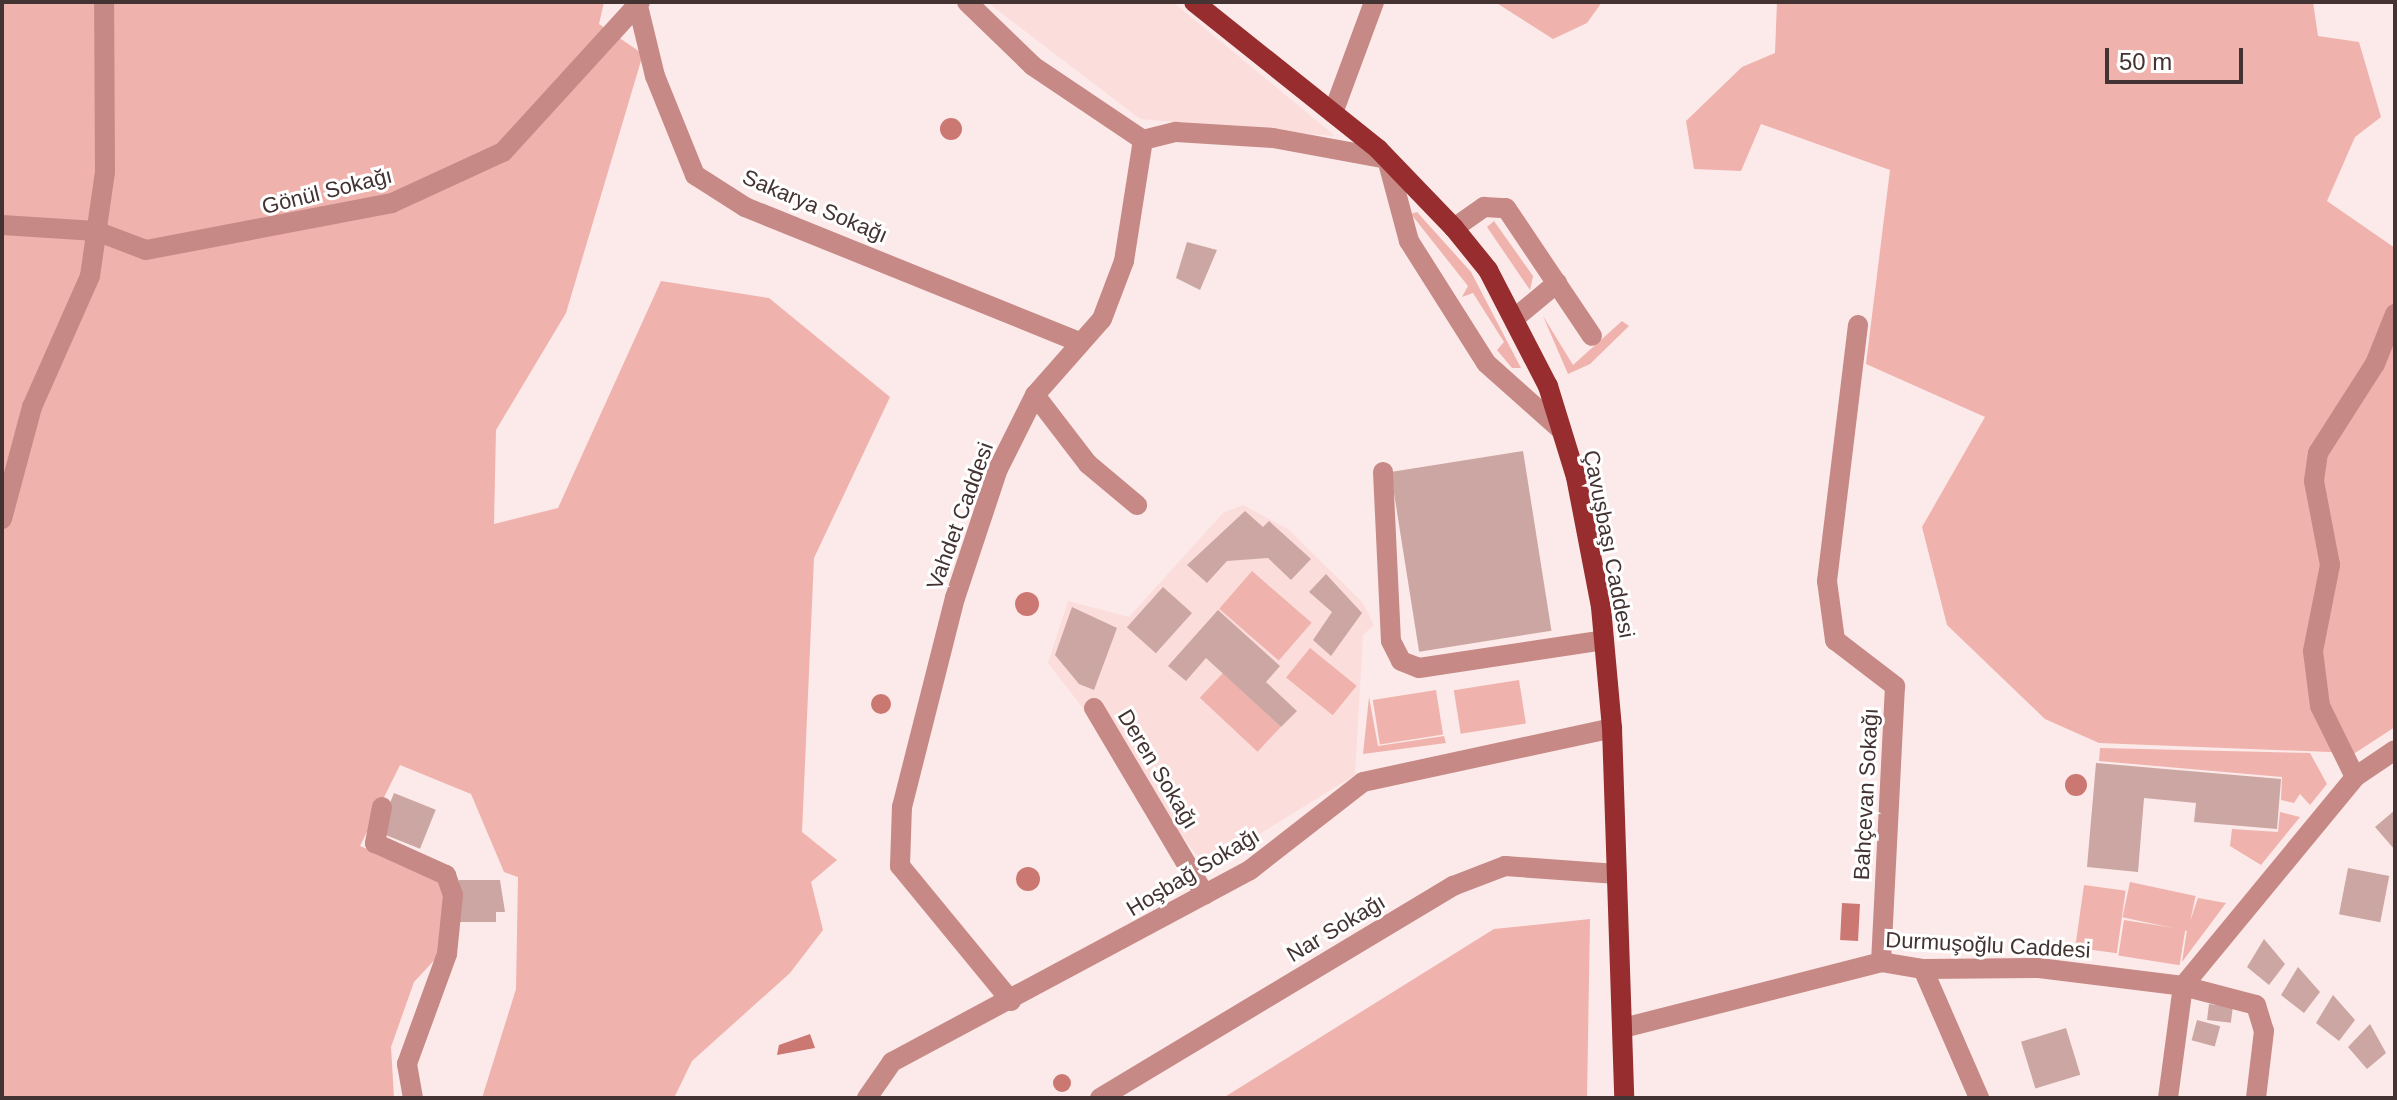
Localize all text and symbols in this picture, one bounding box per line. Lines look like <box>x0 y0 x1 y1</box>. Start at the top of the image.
scale bar <box>2109 32 2247 82</box>
text: 50 m <box>2119 48 2172 75</box>
street label: Gönül Sokağı <box>259 162 395 220</box>
street label: Sakarya Sokağı <box>738 164 892 248</box>
street label: Vahdet Caddesi <box>921 439 999 593</box>
street label: Çavuşbaşı Caddesi <box>1578 448 1640 640</box>
street label: Deren Sokağı <box>1112 705 1204 833</box>
street label: Bahçevan Sokağı <box>1848 707 1884 881</box>
street label: Hoşbağ Sokağı <box>1122 822 1264 922</box>
street label: Nar Sokağı <box>1282 888 1390 968</box>
street label: Durmuşoğlu Caddesi <box>1885 926 2091 964</box>

